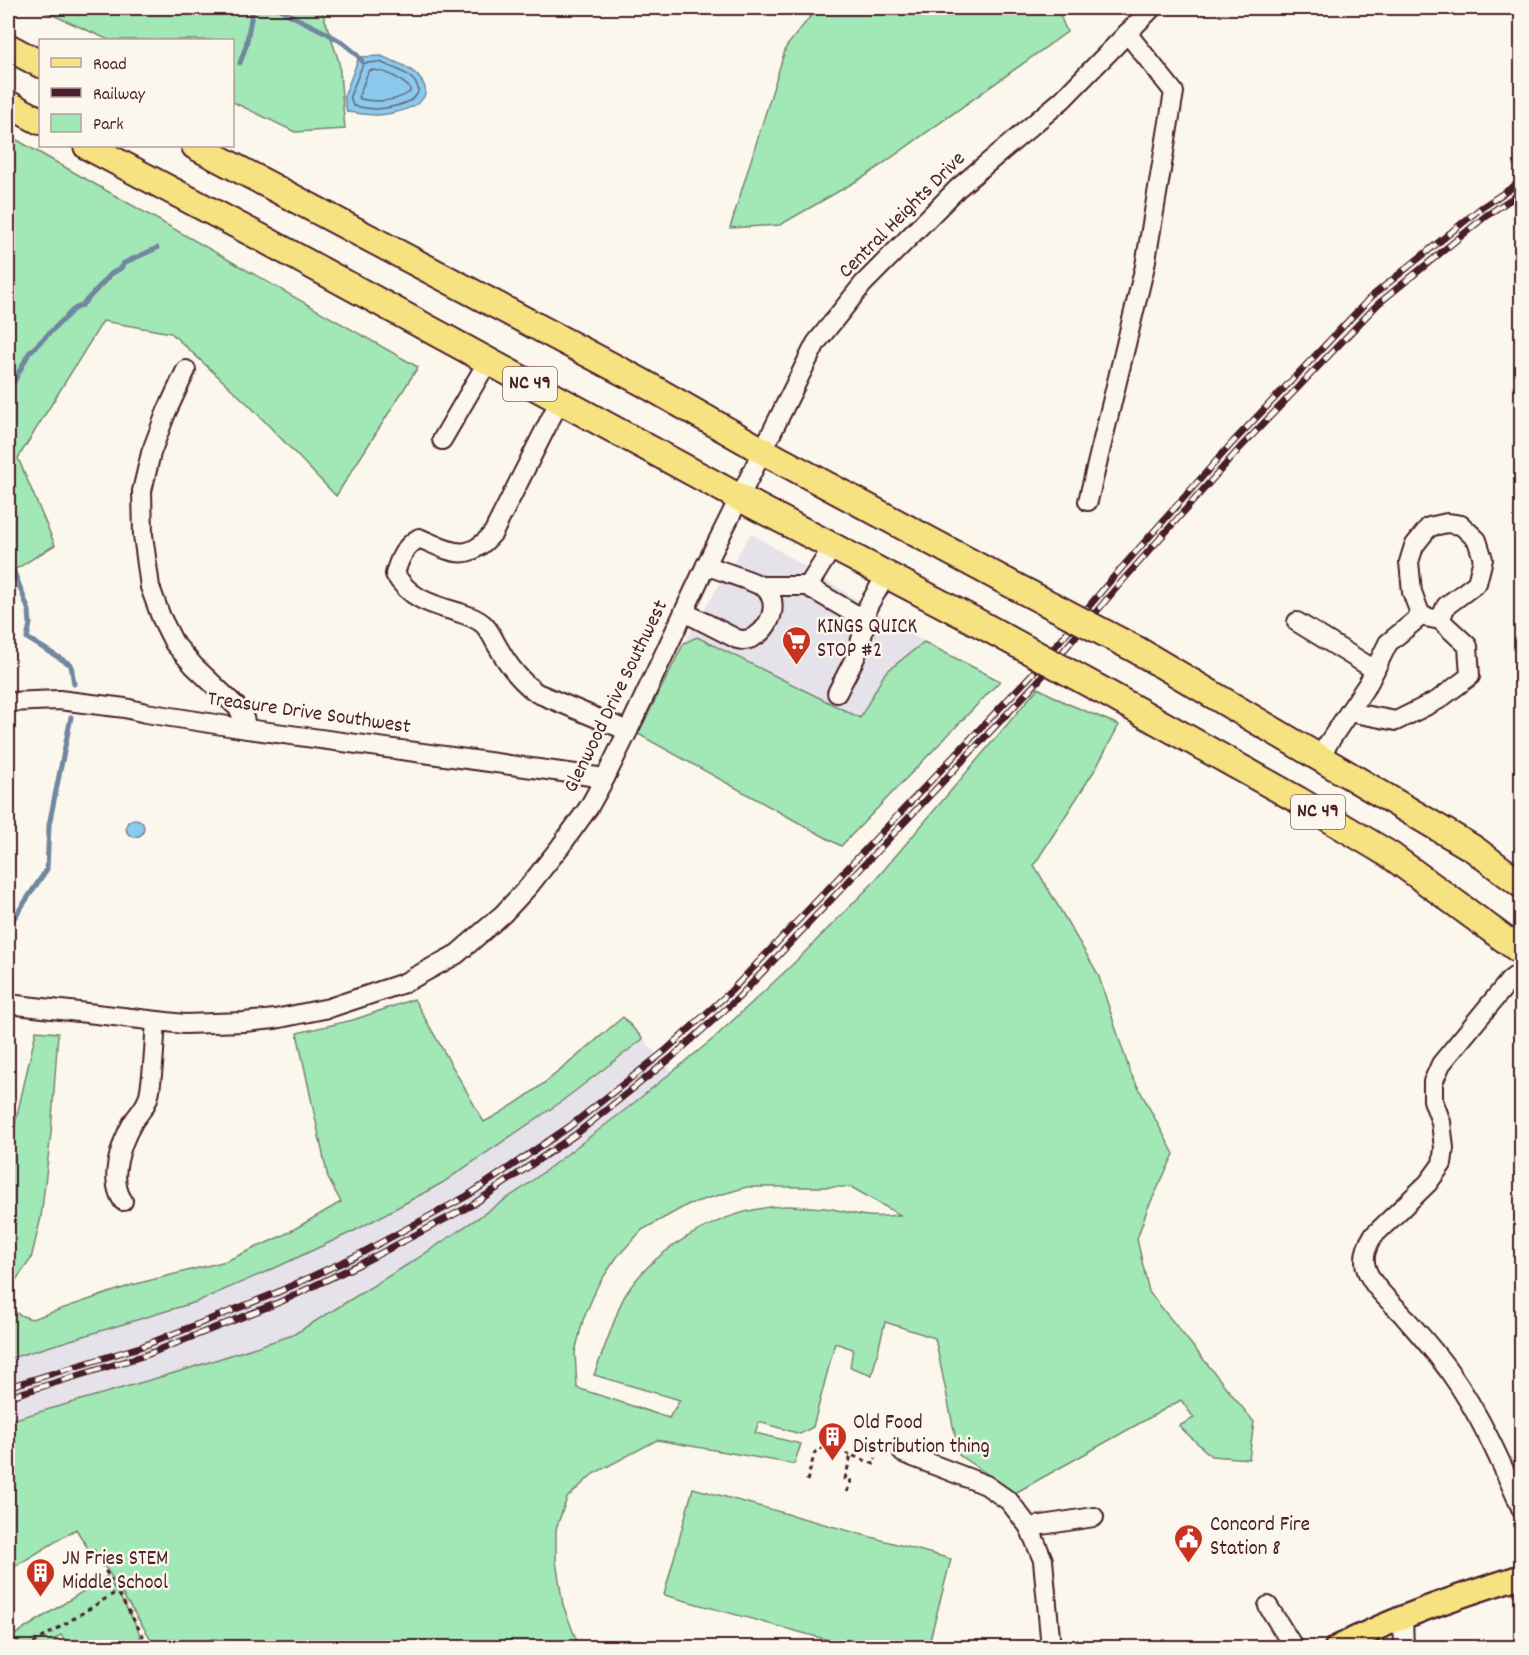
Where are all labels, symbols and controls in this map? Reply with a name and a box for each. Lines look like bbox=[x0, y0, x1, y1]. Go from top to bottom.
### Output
legend bbox=[39, 39, 234, 147]
text: Road bbox=[93, 53, 127, 78]
text: Railway bbox=[93, 83, 146, 108]
text: Park bbox=[93, 113, 124, 138]
street label: Central Heights Drive bbox=[833, 146, 973, 286]
road number: NC 49 bbox=[503, 367, 557, 401]
street label: Glenwood Drive Southwest bbox=[557, 595, 677, 798]
place label: KINGS QUICK STOP #2 bbox=[817, 613, 918, 667]
supermarket icon: KINGS QUICK STOP #2 bbox=[780, 624, 812, 666]
street label: Treasure Drive Southwest bbox=[206, 685, 413, 743]
road number: NC 49 bbox=[1291, 795, 1345, 829]
place label: Old Food Distribution thing bbox=[853, 1409, 990, 1463]
building icon: Old Food Distribution thing bbox=[816, 1420, 848, 1462]
place label: Concord Fire Station 8 bbox=[1210, 1511, 1310, 1565]
public building icon: Concord Fire Station 8 bbox=[1173, 1522, 1205, 1564]
place label: JN Fries STEM Middle School bbox=[62, 1545, 168, 1599]
building icon: JN Fries STEM Middle School bbox=[25, 1556, 57, 1598]

